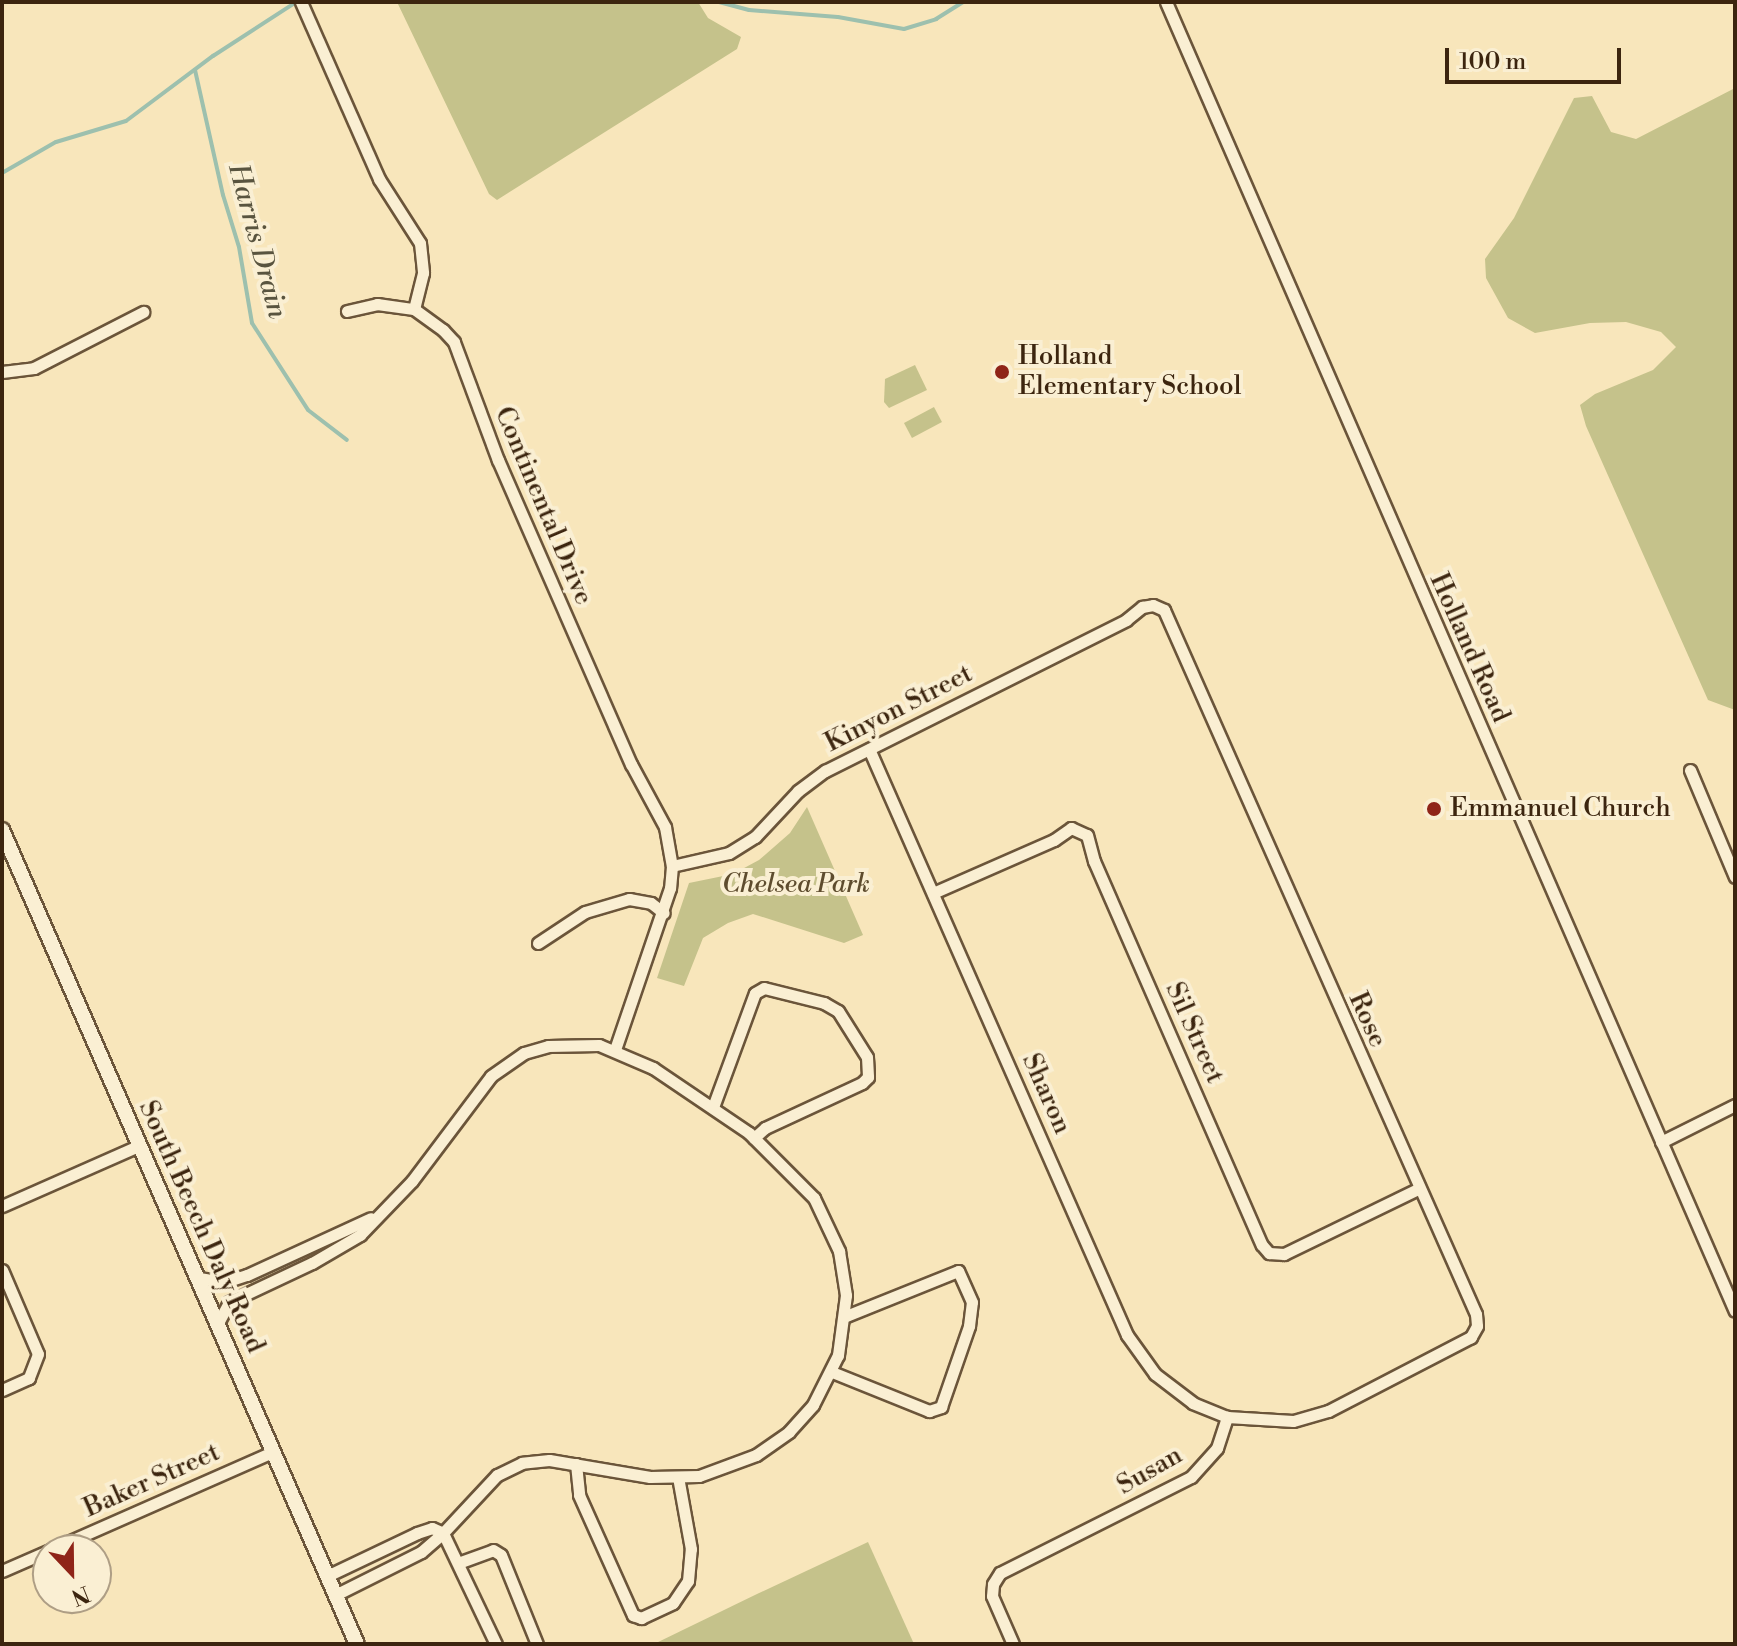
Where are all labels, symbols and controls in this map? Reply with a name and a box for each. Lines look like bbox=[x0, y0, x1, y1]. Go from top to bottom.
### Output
scale bar bbox=[1449, 32, 1625, 82]
text: 100 m bbox=[1459, 47, 1526, 77]
water label: Harris Drain bbox=[220, 160, 294, 322]
place label: Holland Elementary School bbox=[1018, 341, 1241, 402]
marker: Holland Elementary School bbox=[993, 363, 1011, 381]
street label: Continental Drive bbox=[487, 402, 599, 610]
street label: Holland Road bbox=[1422, 569, 1516, 727]
street label: Kinyon Street bbox=[820, 659, 978, 759]
place label: Emmanuel Church bbox=[1450, 793, 1671, 825]
marker: Emmanuel Church bbox=[1425, 800, 1443, 818]
park label: Chelsea Park bbox=[722, 869, 870, 901]
street label: Sil Street bbox=[1158, 978, 1230, 1088]
street label: Rose bbox=[1341, 988, 1393, 1052]
street label: Sharon bbox=[1015, 1049, 1077, 1139]
street label: South Beech Daly Road bbox=[131, 1096, 271, 1358]
street label: Baker Street bbox=[79, 1437, 225, 1525]
street label: Susan bbox=[1112, 1440, 1188, 1502]
north arrow bbox=[32, 1534, 112, 1614]
text: N bbox=[67, 1579, 94, 1611]

